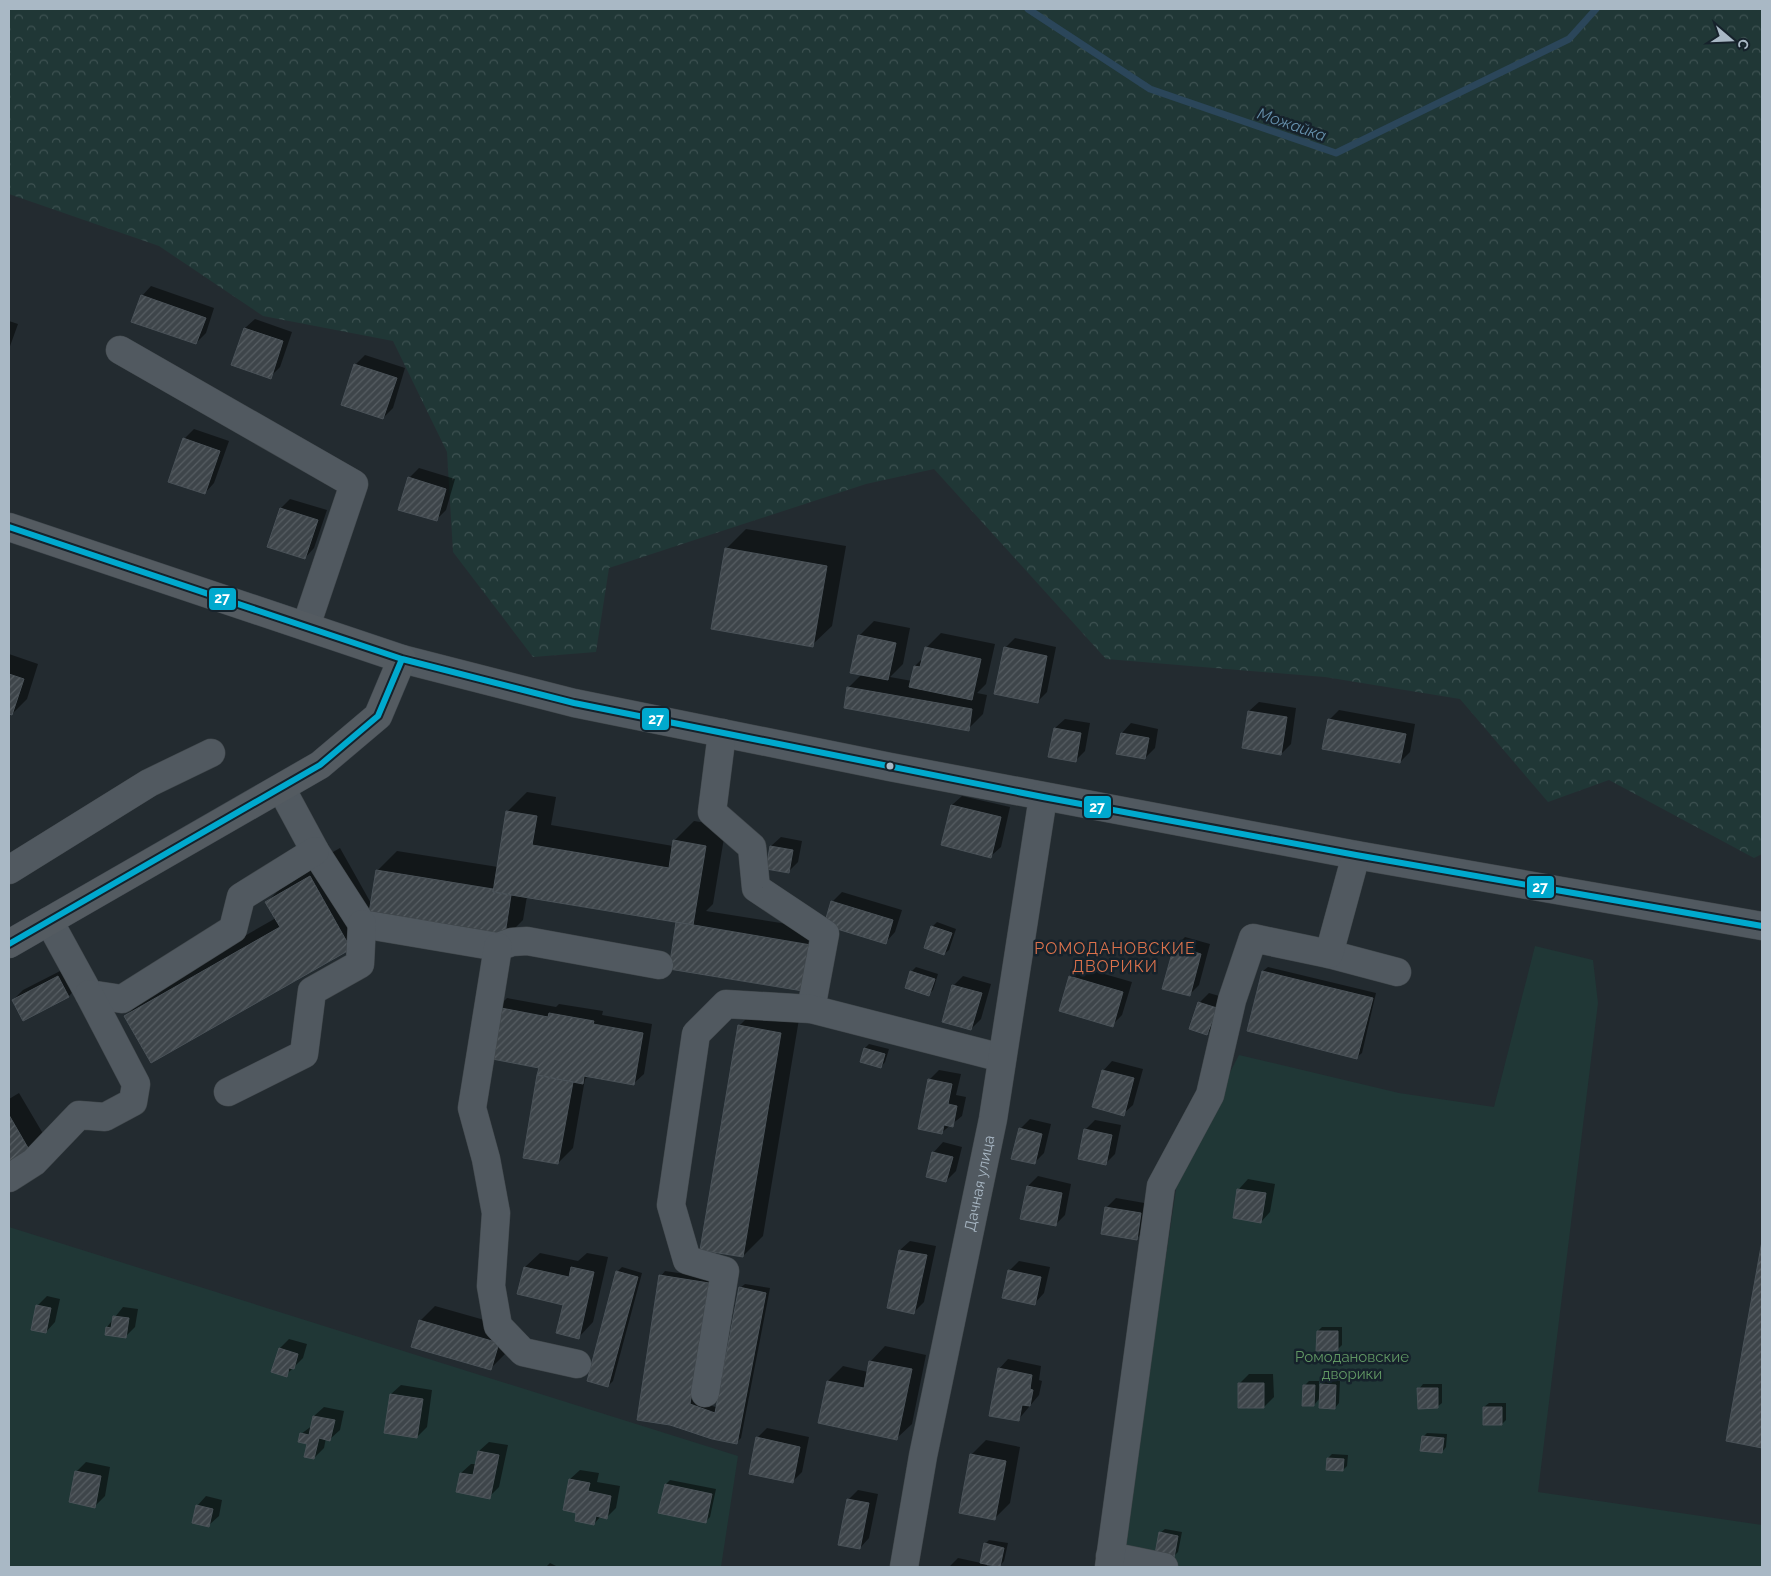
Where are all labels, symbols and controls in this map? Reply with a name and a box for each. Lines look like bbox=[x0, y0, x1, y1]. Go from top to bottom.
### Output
north arrow bbox=[1706, 15, 1756, 65]
text: С bbox=[1734, 37, 1752, 52]
water label: Можайка bbox=[1255, 104, 1329, 145]
line badge: 27 bbox=[208, 587, 237, 611]
text: 27 bbox=[214, 590, 230, 606]
line badge: 27 bbox=[641, 707, 670, 731]
text: 27 bbox=[648, 711, 664, 727]
unlabelled marker bbox=[885, 761, 895, 771]
line badge: 27 bbox=[1083, 795, 1112, 819]
text: 27 bbox=[1089, 799, 1105, 815]
line badge: 27 bbox=[1526, 875, 1555, 899]
text: 27 bbox=[1532, 879, 1548, 895]
district label: РОМОДАНОВСКИЕ ДВОРИКИ bbox=[1034, 939, 1196, 976]
street label: Дачная улица bbox=[961, 1134, 998, 1233]
park label: Ромодановские дворики bbox=[1295, 1348, 1409, 1383]

